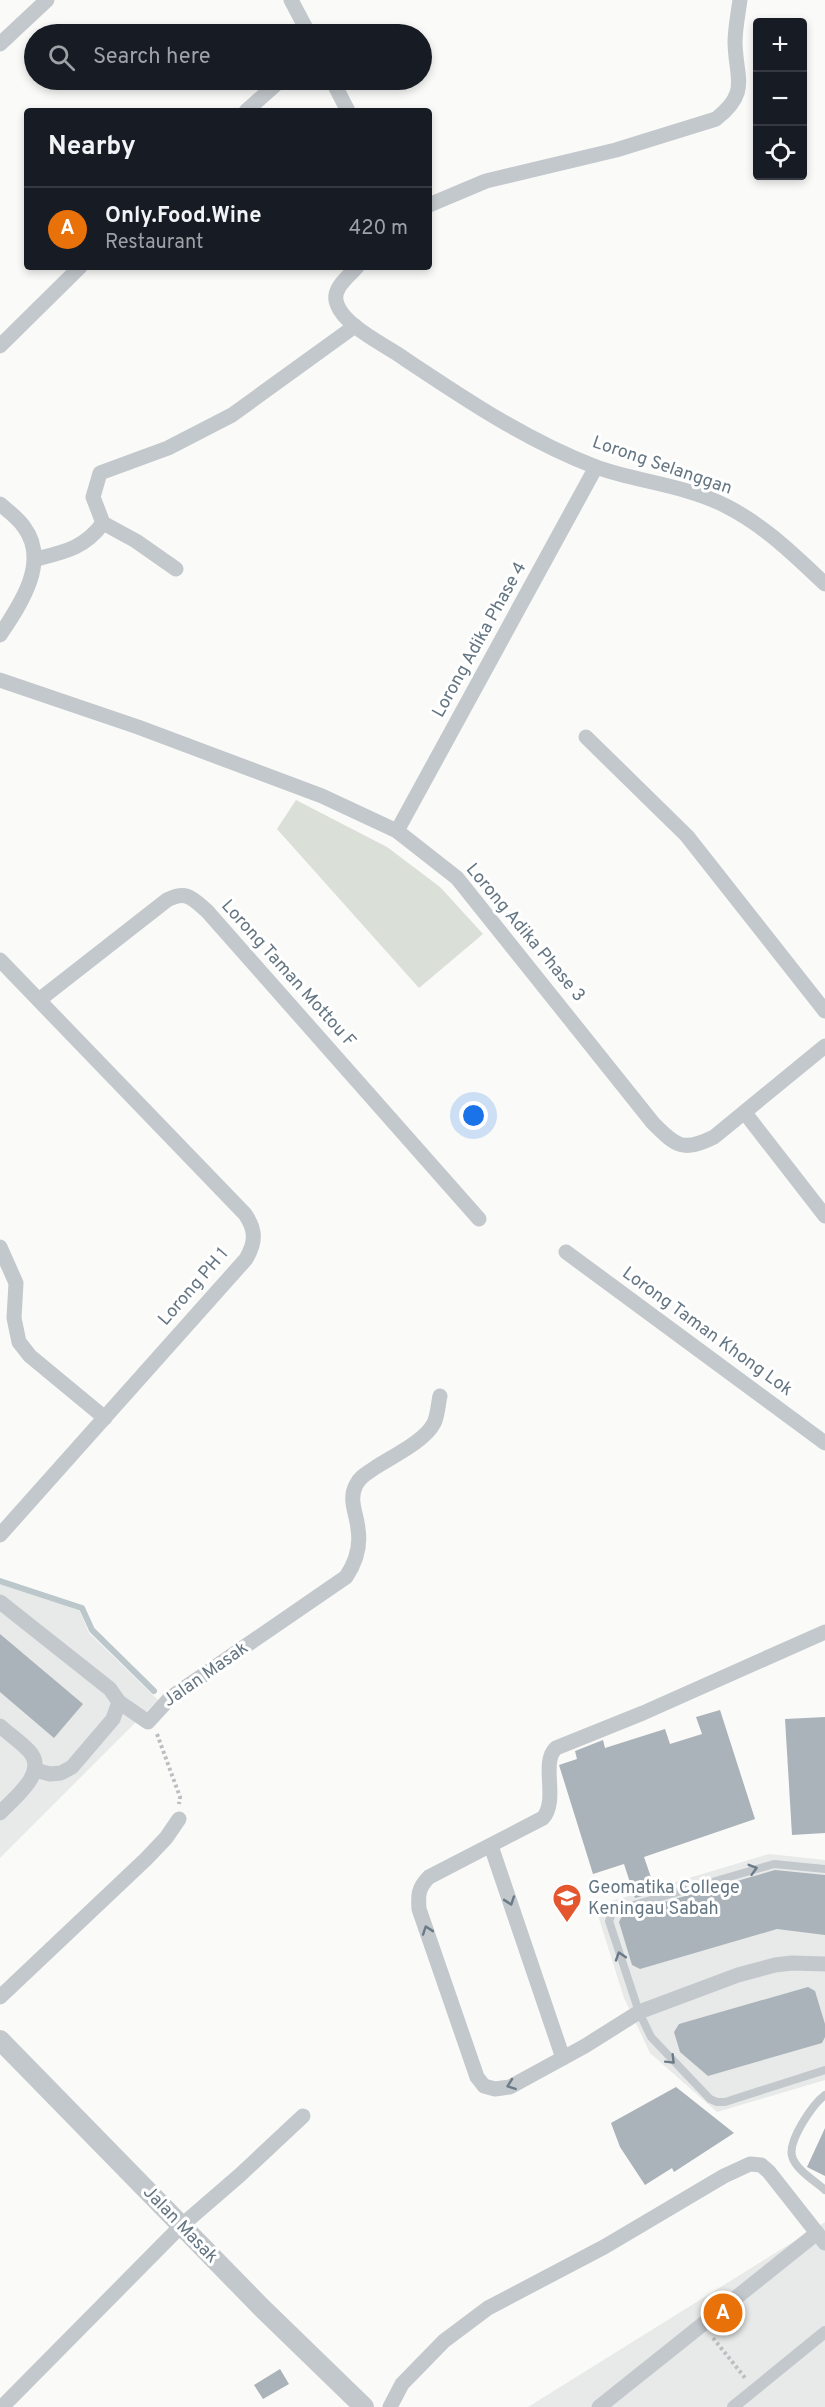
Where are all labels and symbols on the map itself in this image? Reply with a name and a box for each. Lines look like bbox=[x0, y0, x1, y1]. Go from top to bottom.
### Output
street label: Lorong Selanggan bbox=[589, 431, 735, 501]
street label: Lorong Adika Phase 4 bbox=[428, 558, 532, 722]
street label: Lorong Adika Phase 3 bbox=[460, 859, 590, 1007]
street label: Lorong Taman Mottou F bbox=[216, 895, 360, 1053]
your location bbox=[459, 1101, 488, 1130]
street label: Lorong PH 1 bbox=[154, 1243, 234, 1331]
street label: Lorong Taman Khong Lok bbox=[617, 1262, 797, 1402]
street label: Jalan Masak bbox=[159, 1637, 253, 1713]
one-way arrow bbox=[747, 1864, 758, 1876]
place label: Geomatika College Keningau Sabah bbox=[588, 1877, 740, 1921]
school or university icon: Geomatika College Keningau Sabah bbox=[551, 1882, 583, 1924]
one-way arrow bbox=[503, 1895, 515, 1906]
one-way arrow bbox=[421, 1925, 434, 1936]
one-way arrow bbox=[615, 1951, 628, 1962]
one-way arrow bbox=[664, 2053, 675, 2063]
one-way arrow bbox=[507, 2077, 517, 2090]
street label: Jalan Masak bbox=[137, 2181, 223, 2269]
pin: A bbox=[704, 2290, 742, 2336]

